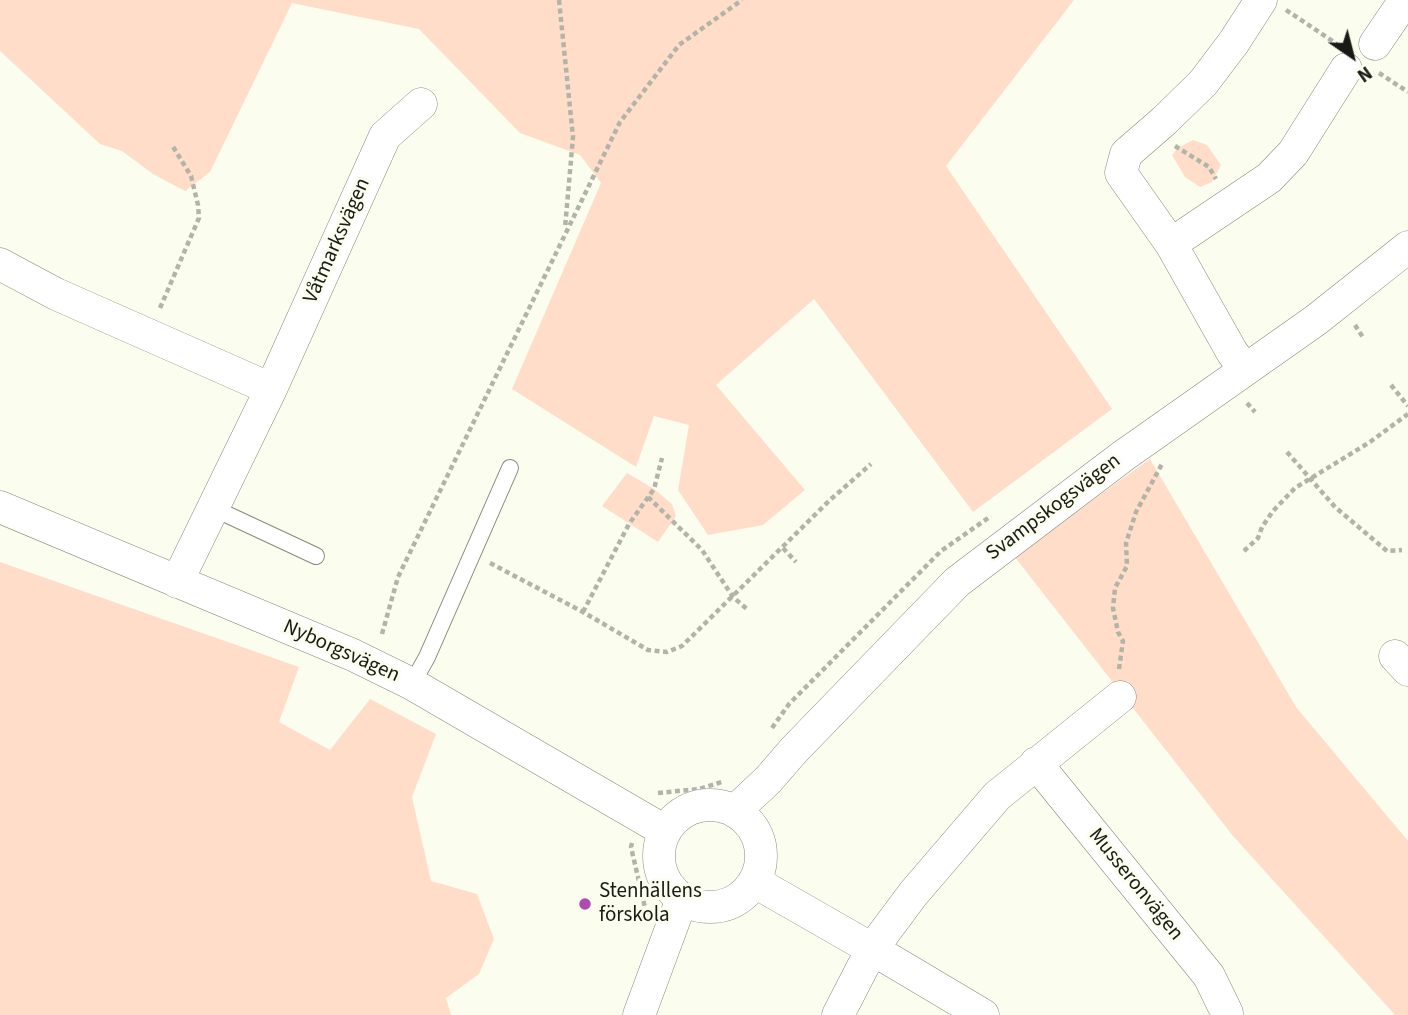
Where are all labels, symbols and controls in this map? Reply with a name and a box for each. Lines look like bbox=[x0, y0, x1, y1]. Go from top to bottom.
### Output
north arrow bbox=[1317, 21, 1387, 91]
text: N bbox=[1351, 59, 1377, 88]
street label: Våtmarksvägen bbox=[299, 174, 377, 308]
street label: Svampskogsvägen bbox=[982, 449, 1126, 567]
street label: Nyborgsvägen bbox=[279, 615, 403, 689]
street label: Musseronvägen bbox=[1082, 824, 1188, 946]
place label: Stenhällens förskola bbox=[599, 879, 702, 929]
marker: Stenhällens förskola bbox=[577, 896, 593, 912]

